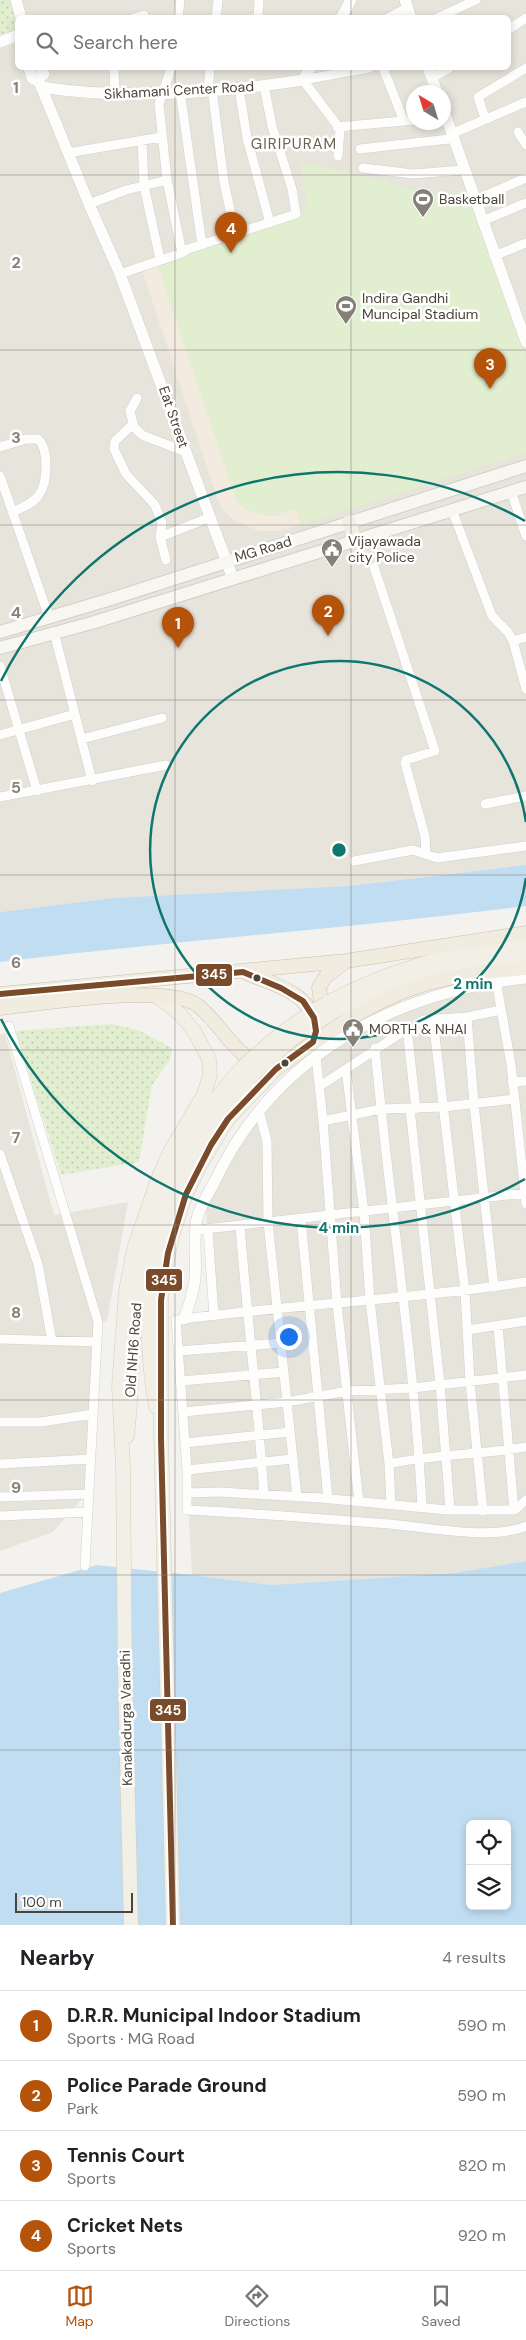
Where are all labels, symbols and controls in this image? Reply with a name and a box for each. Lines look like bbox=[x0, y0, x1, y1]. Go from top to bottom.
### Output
search box bbox=[15, 15, 511, 70]
icon: search bbox=[33, 29, 61, 57]
text: Search here bbox=[73, 30, 178, 55]
text: 1 bbox=[13, 77, 19, 98]
street label: Sikhamani Center Road bbox=[104, 77, 254, 103]
north arrow bbox=[406, 85, 451, 130]
district label: GIRIPURAM bbox=[251, 134, 337, 154]
sports icon: Basketball bbox=[411, 187, 435, 218]
place label: Basketball bbox=[439, 190, 504, 208]
pin: 4 bbox=[215, 212, 247, 253]
text: 2 bbox=[11, 252, 21, 273]
place label: Indira Gandhi Muncipal Stadium bbox=[362, 289, 478, 323]
sports icon: Indira Gandhi Muncipal Stadium bbox=[334, 294, 358, 325]
pin: 3 bbox=[474, 348, 506, 389]
street label: Eat Street bbox=[155, 384, 193, 450]
text: 3 bbox=[11, 427, 21, 448]
street label: MG Road bbox=[232, 532, 294, 566]
place label: Vijayawada city Police bbox=[348, 532, 421, 566]
public building icon: Vijayawada city Police bbox=[320, 537, 344, 568]
pin: 2 bbox=[312, 595, 344, 636]
text: 4 bbox=[11, 602, 21, 623]
pin: 1 bbox=[162, 607, 194, 648]
text: 5 bbox=[11, 777, 21, 798]
centre of rings bbox=[330, 841, 348, 859]
text: 6 bbox=[11, 952, 21, 973]
line badge: 345 bbox=[195, 963, 233, 987]
text: 345 bbox=[201, 965, 227, 983]
unlabelled marker bbox=[252, 973, 262, 983]
text: 2 min bbox=[453, 974, 493, 994]
public building icon: MORTH & NHAI bbox=[341, 1017, 365, 1048]
place label: MORTH & NHAI bbox=[369, 1020, 467, 1038]
unlabelled marker bbox=[280, 1058, 290, 1068]
text: 7 bbox=[12, 1127, 21, 1148]
text: 4 min bbox=[319, 1218, 359, 1238]
line badge: 345 bbox=[145, 1268, 183, 1292]
text: 345 bbox=[151, 1271, 177, 1289]
text: 8 bbox=[11, 1302, 21, 1323]
street label: Old NH16 Road bbox=[121, 1302, 145, 1398]
your location bbox=[276, 1324, 302, 1350]
text: 9 bbox=[11, 1477, 21, 1498]
street label: Kanakadurga Varadhi bbox=[116, 1650, 136, 1786]
line badge: 345 bbox=[149, 1698, 187, 1722]
text: 345 bbox=[155, 1701, 181, 1719]
map controls bbox=[466, 1820, 511, 1910]
button: locate bbox=[466, 1820, 511, 1865]
button: layers bbox=[466, 1865, 511, 1910]
scale bar bbox=[15, 1890, 132, 1913]
text: 100 m bbox=[22, 1893, 62, 1911]
text: Nearby bbox=[20, 1944, 94, 1972]
text: 4 results bbox=[442, 1947, 506, 1968]
text: D.R.R. Municipal Indoor Stadium bbox=[67, 2003, 361, 2028]
text: 1 bbox=[33, 2015, 39, 2036]
text: 590 m bbox=[457, 2015, 506, 2036]
text: Sports · MG Road bbox=[67, 2028, 195, 2049]
text: Police Parade Ground bbox=[67, 2073, 267, 2098]
text: 2 bbox=[31, 2085, 41, 2106]
text: 590 m bbox=[457, 2085, 506, 2106]
text: Park bbox=[67, 2098, 99, 2119]
text: Tennis Court bbox=[67, 2143, 185, 2168]
text: 3 bbox=[31, 2155, 41, 2176]
text: 820 m bbox=[458, 2155, 506, 2176]
text: Sports bbox=[67, 2168, 116, 2189]
text: Cricket Nets bbox=[67, 2213, 183, 2238]
text: 4 bbox=[31, 2225, 41, 2246]
text: 920 m bbox=[458, 2225, 506, 2246]
text: Sports bbox=[67, 2238, 116, 2259]
tab: Map bbox=[65, 2282, 94, 2330]
tab: Directions bbox=[225, 2282, 290, 2330]
tab: Saved bbox=[421, 2282, 461, 2330]

